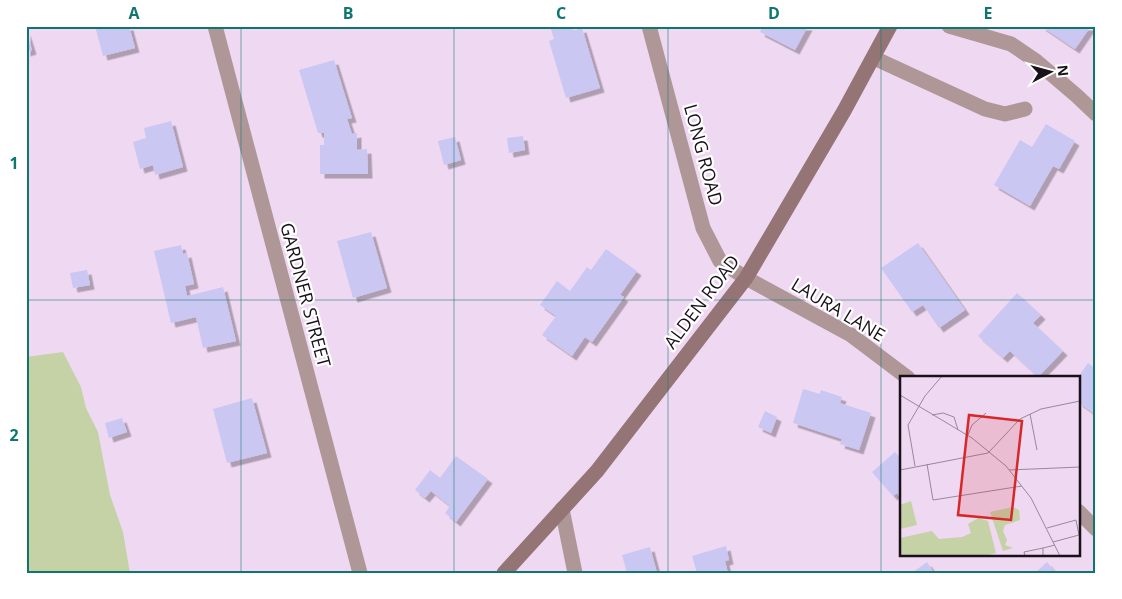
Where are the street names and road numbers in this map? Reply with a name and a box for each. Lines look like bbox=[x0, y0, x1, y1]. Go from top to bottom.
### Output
street label: LONG ROAD bbox=[679, 101, 729, 208]
street label: GARDNER STREET bbox=[275, 220, 337, 370]
street label: ALDEN ROAD bbox=[658, 250, 744, 353]
street label: LAURA LANE bbox=[787, 272, 890, 347]

